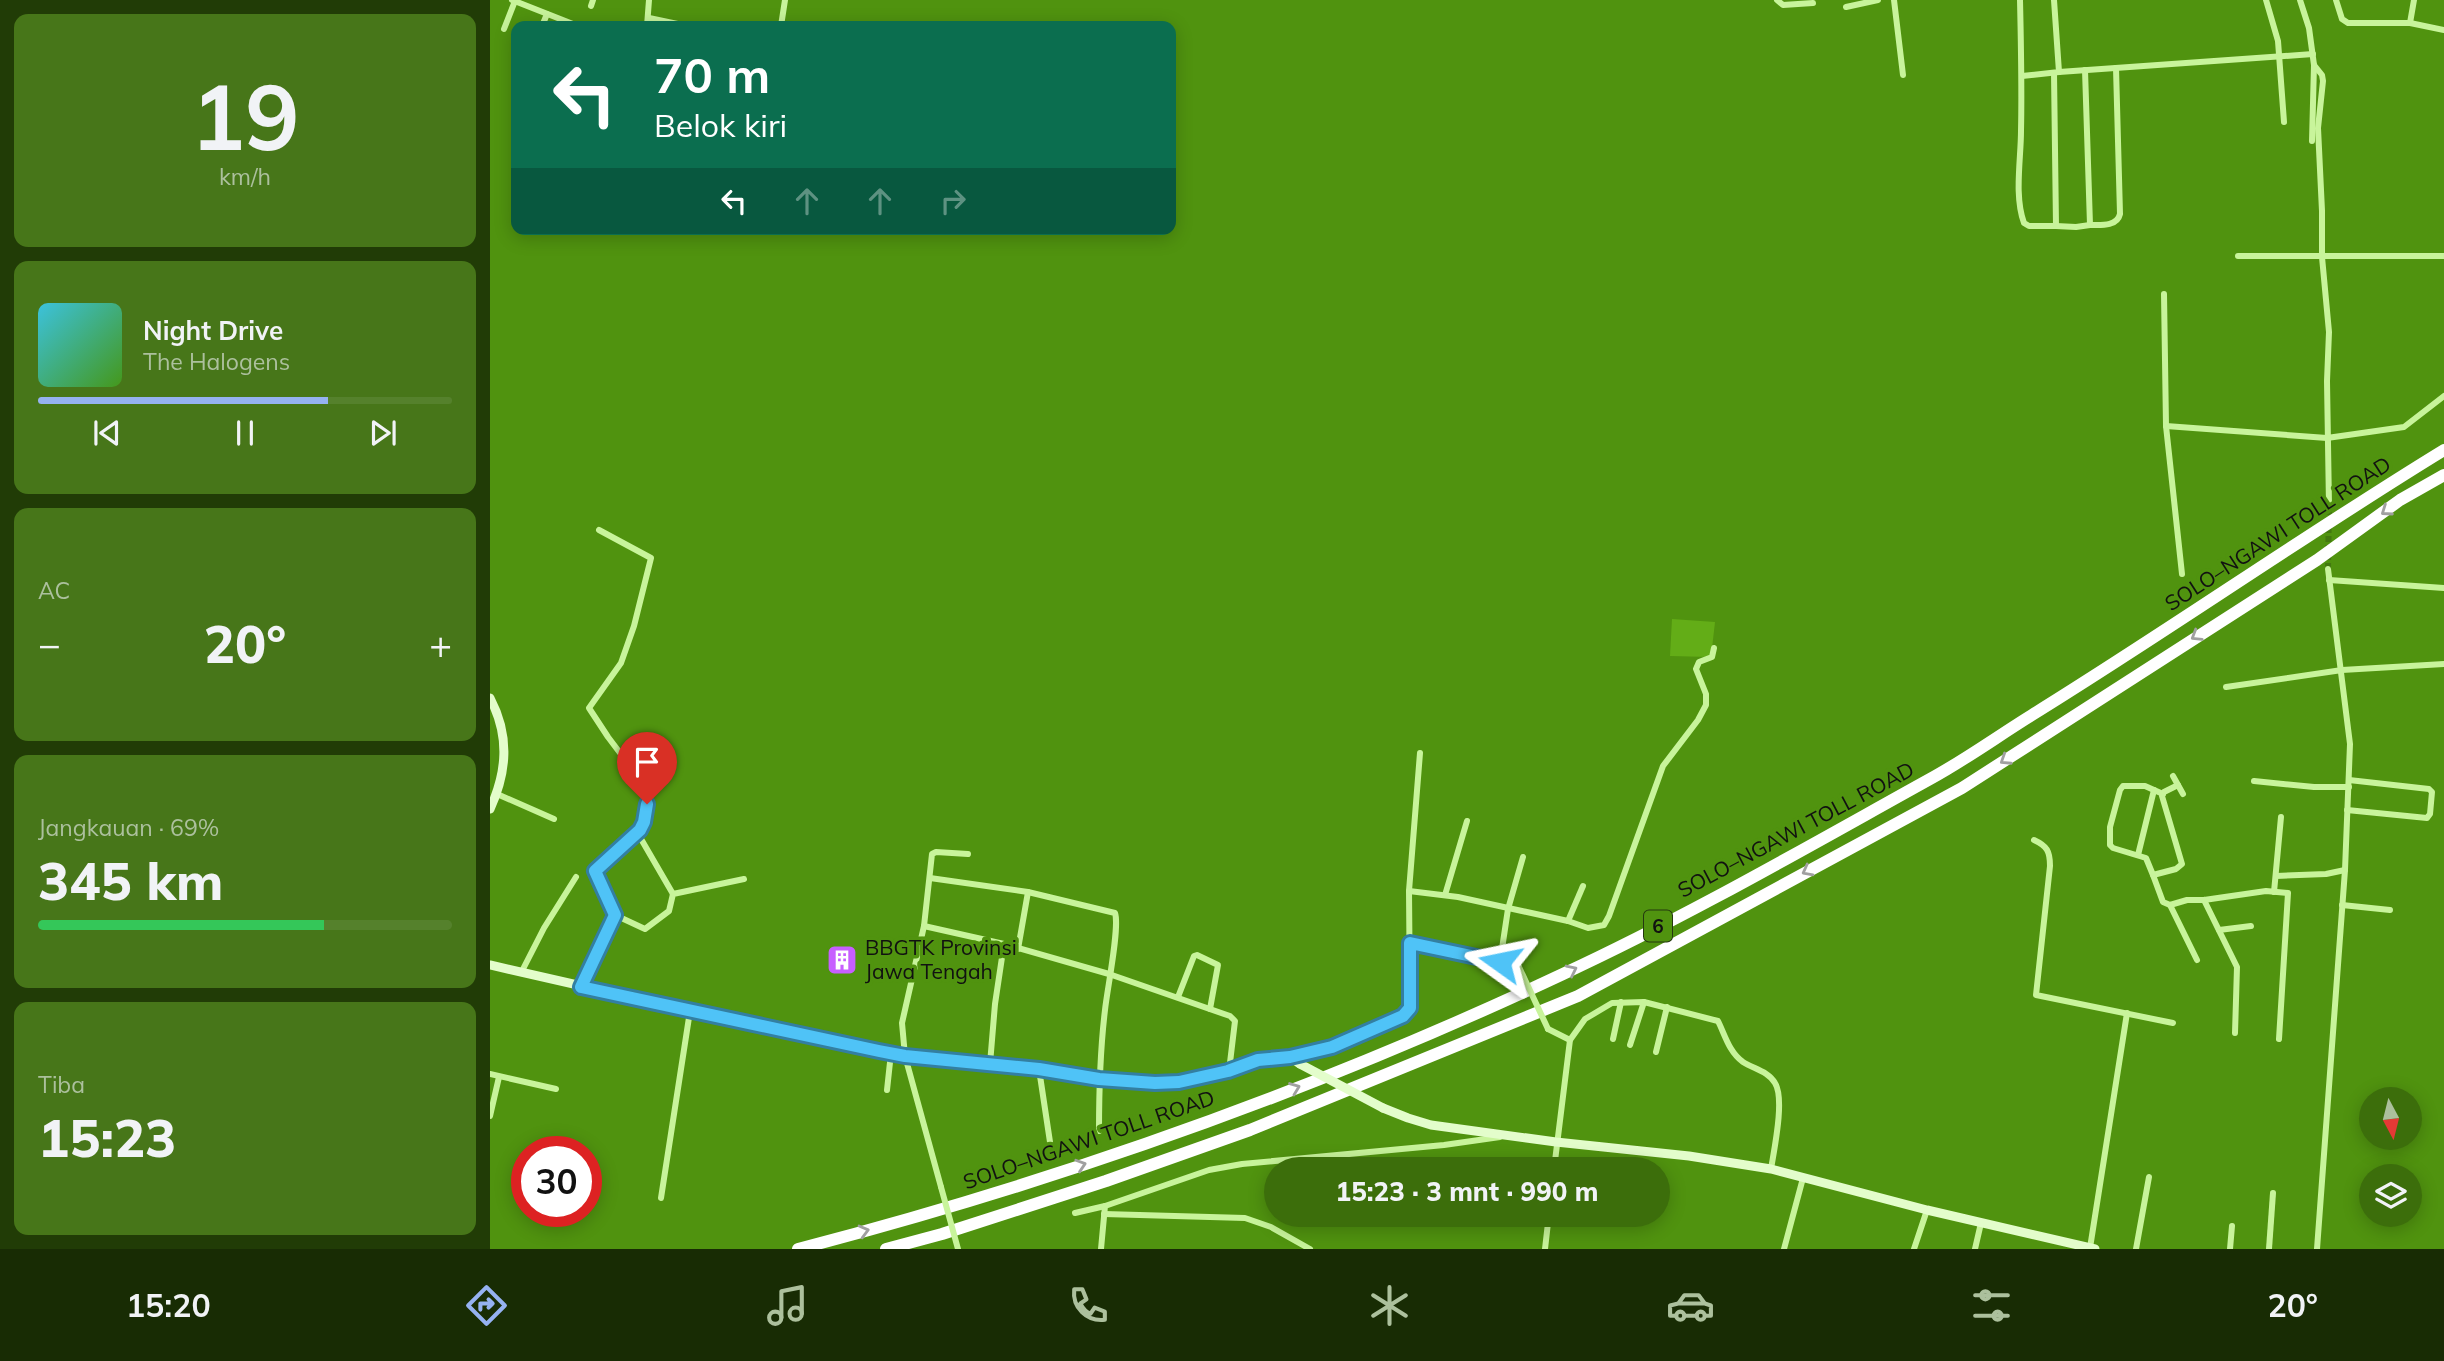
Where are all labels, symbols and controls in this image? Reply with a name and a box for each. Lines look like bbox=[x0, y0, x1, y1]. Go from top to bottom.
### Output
text: 70 m bbox=[654, 44, 770, 105]
icon: left bbox=[539, 49, 630, 140]
text: 19 bbox=[190, 59, 300, 173]
text: Belok kiri bbox=[654, 105, 787, 145]
text: km/h bbox=[219, 162, 271, 191]
icon: left bbox=[715, 182, 753, 220]
icon: ahead bbox=[788, 182, 826, 220]
icon: ahead bbox=[861, 182, 899, 220]
icon: right bbox=[934, 182, 972, 220]
text: Night Drive bbox=[143, 314, 283, 347]
text: The Halogens bbox=[143, 347, 290, 376]
icon: previous bbox=[88, 414, 126, 452]
icon: pause bbox=[226, 414, 264, 452]
icon: next bbox=[364, 414, 402, 452]
street label: SOLO–NGAWI TOLL ROAD bbox=[2160, 450, 2395, 616]
one-way arrow bbox=[2381, 503, 2394, 515]
text: AC bbox=[38, 576, 70, 605]
text: 20° bbox=[204, 611, 286, 676]
text: − bbox=[38, 620, 61, 668]
text: + bbox=[429, 620, 452, 668]
one-way arrow bbox=[2191, 627, 2204, 640]
pin bbox=[617, 732, 677, 804]
icon: arrive bbox=[628, 743, 666, 781]
one-way arrow bbox=[2000, 751, 2013, 764]
street label: SOLO–NGAWI TOLL ROAD bbox=[1673, 756, 1918, 903]
text: Jangkauan · 69% bbox=[38, 813, 219, 842]
text: 345 km bbox=[38, 848, 223, 913]
one-way arrow bbox=[1802, 863, 1814, 876]
road number: 6 bbox=[1644, 910, 1672, 942]
position arrow bbox=[1463, 925, 1537, 999]
place label: BBGTK Provinsi Jawa Tengah bbox=[865, 934, 1017, 984]
building icon: BBGTK Provinsi Jawa Tengah bbox=[825, 943, 859, 977]
one-way arrow bbox=[1565, 964, 1577, 978]
text: Tiba bbox=[38, 1070, 85, 1099]
one-way arrow bbox=[1288, 1082, 1300, 1096]
street label: SOLO–NGAWI TOLL ROAD bbox=[960, 1084, 1218, 1194]
north arrow bbox=[2359, 1087, 2422, 1150]
map controls bbox=[2359, 1087, 2422, 1227]
text: 15:23 bbox=[38, 1105, 176, 1170]
speed limit sign: 30 bbox=[511, 1136, 602, 1227]
one-way arrow bbox=[1075, 1159, 1087, 1173]
button: layers bbox=[2359, 1164, 2422, 1227]
text: 15:23 · 3 mnt · 990 m bbox=[1336, 1175, 1598, 1208]
one-way arrow bbox=[857, 1225, 869, 1240]
icon: directions bbox=[462, 1281, 511, 1330]
icon: music bbox=[763, 1281, 812, 1330]
icon: phone bbox=[1064, 1281, 1113, 1330]
icon: climate bbox=[1365, 1281, 1414, 1330]
icon: car bbox=[1666, 1281, 1715, 1330]
icon: filters bbox=[1967, 1281, 2016, 1330]
text: 15:20 bbox=[126, 1285, 211, 1325]
text: 20° bbox=[2267, 1285, 2318, 1325]

